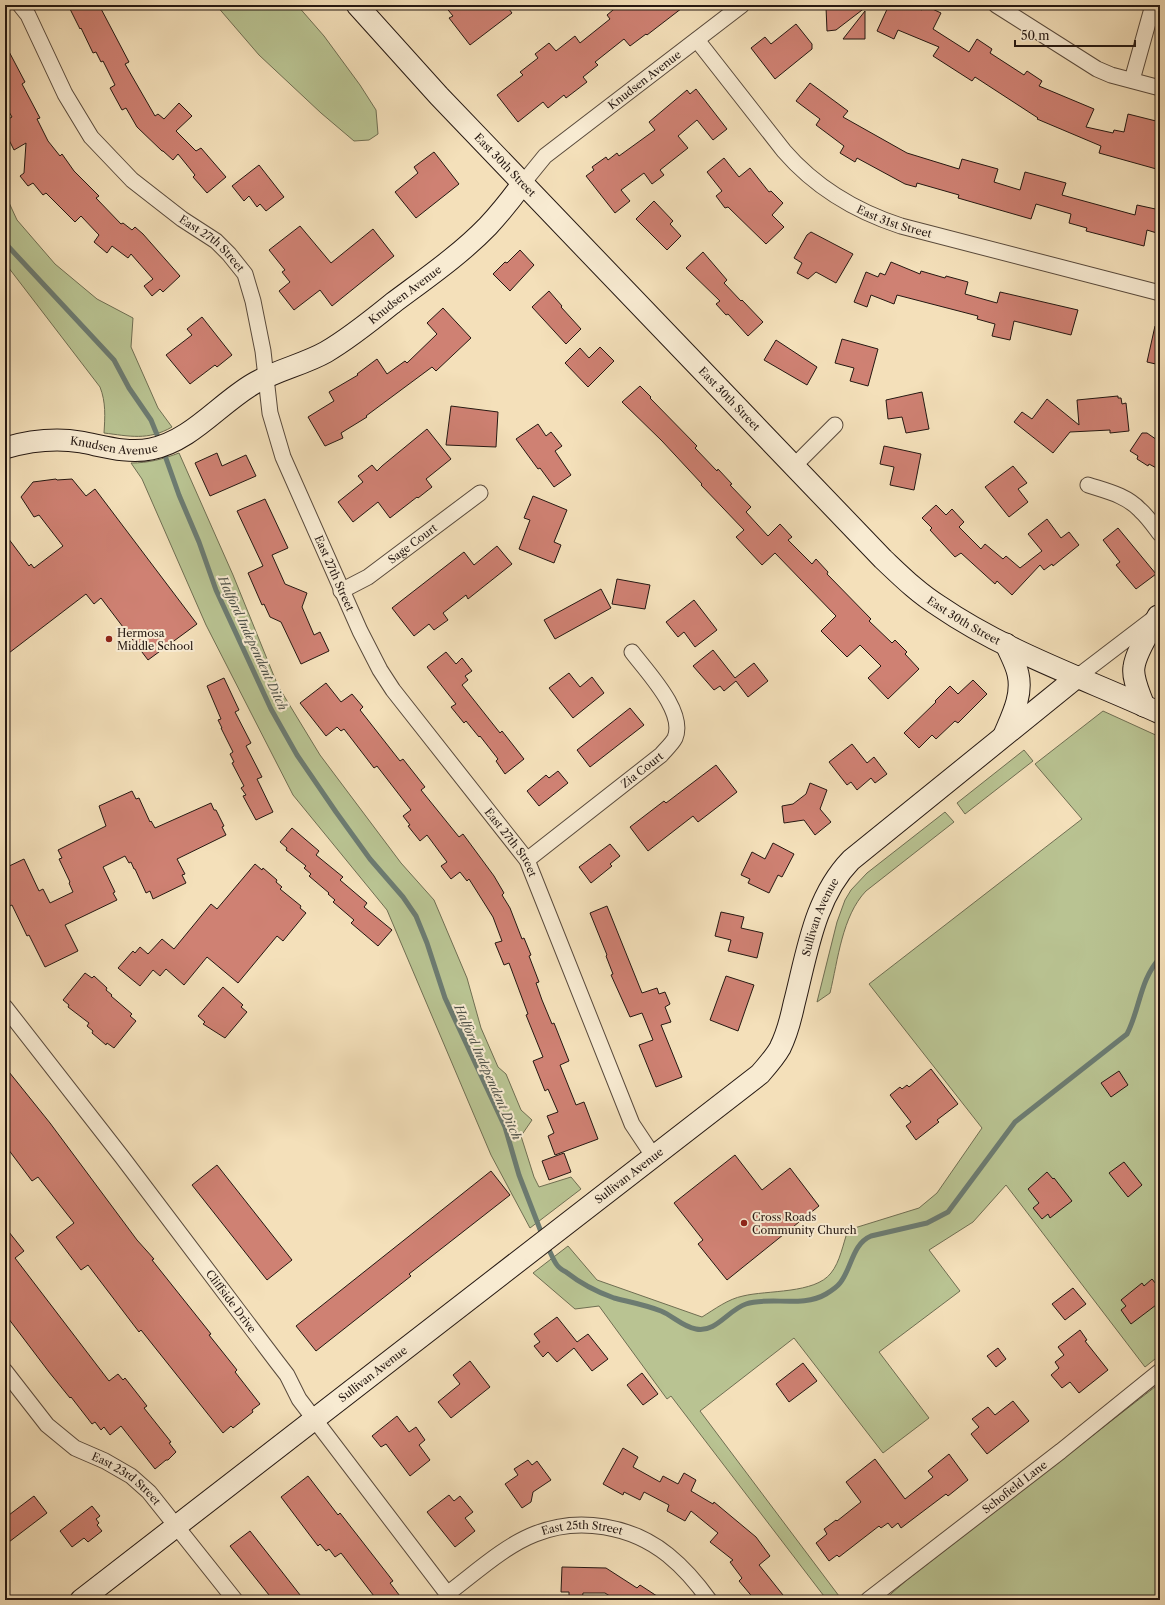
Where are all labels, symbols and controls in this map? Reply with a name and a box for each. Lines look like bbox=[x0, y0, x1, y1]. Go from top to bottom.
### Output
scale bar bbox=[1015, 22, 1135, 48]
text: 50 m bbox=[1021, 28, 1050, 43]
street label: Knudsen Avenue bbox=[605, 47, 684, 112]
street label: East 30th Street bbox=[471, 130, 539, 200]
street label: East 31st Street bbox=[854, 202, 933, 241]
street label: East 27th Street bbox=[177, 212, 248, 275]
street label: Knudsen Avenue bbox=[366, 262, 444, 327]
street label: East 30th Street bbox=[696, 364, 763, 434]
street label: Knudsen Avenue bbox=[69, 434, 159, 458]
street label: Sage Court bbox=[385, 521, 440, 567]
street label: East 27th Street bbox=[311, 533, 357, 613]
water label: Halford Independent Ditch bbox=[215, 572, 291, 713]
street label: East 30th Street bbox=[924, 593, 1003, 648]
place label: Hermosa Middle School bbox=[117, 626, 194, 653]
marker: Hermosa Middle School bbox=[104, 634, 114, 644]
street label: Zia Court bbox=[618, 749, 666, 791]
street label: East 27th Street bbox=[482, 805, 540, 879]
street label: Sullivan Avenue bbox=[799, 875, 842, 958]
water label: Halford Independent Ditch bbox=[451, 1001, 525, 1142]
street label: Sullivan Avenue bbox=[592, 1145, 666, 1207]
place label: Cross Roads Community Church bbox=[752, 1210, 857, 1237]
marker: Cross Roads Community Church bbox=[739, 1218, 749, 1228]
street label: Cliffside Drive bbox=[203, 1267, 259, 1335]
street label: Sullivan Avenue bbox=[336, 1343, 410, 1405]
street label: East 23rd Street bbox=[90, 1449, 164, 1508]
street label: Schofield Lane bbox=[979, 1458, 1050, 1516]
street label: East 25th Street bbox=[540, 1518, 625, 1538]

